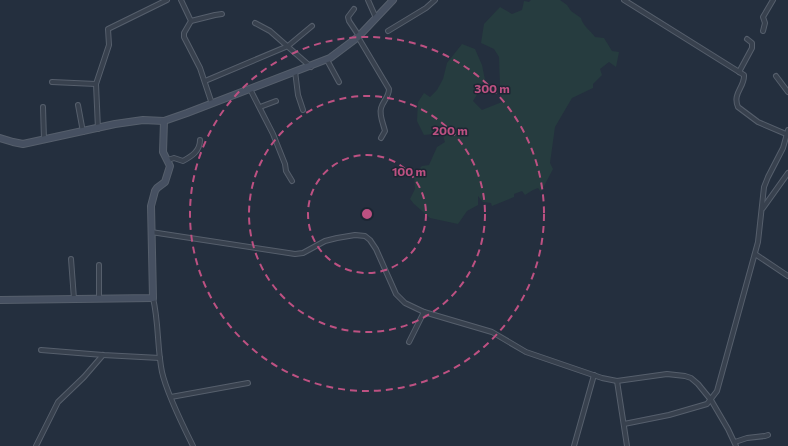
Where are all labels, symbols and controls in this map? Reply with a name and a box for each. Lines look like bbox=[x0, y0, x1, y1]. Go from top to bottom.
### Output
text: 300 m bbox=[474, 81, 510, 95]
text: 200 m bbox=[432, 123, 468, 137]
text: 100 m bbox=[392, 164, 426, 178]
centre of rings bbox=[360, 207, 374, 221]

